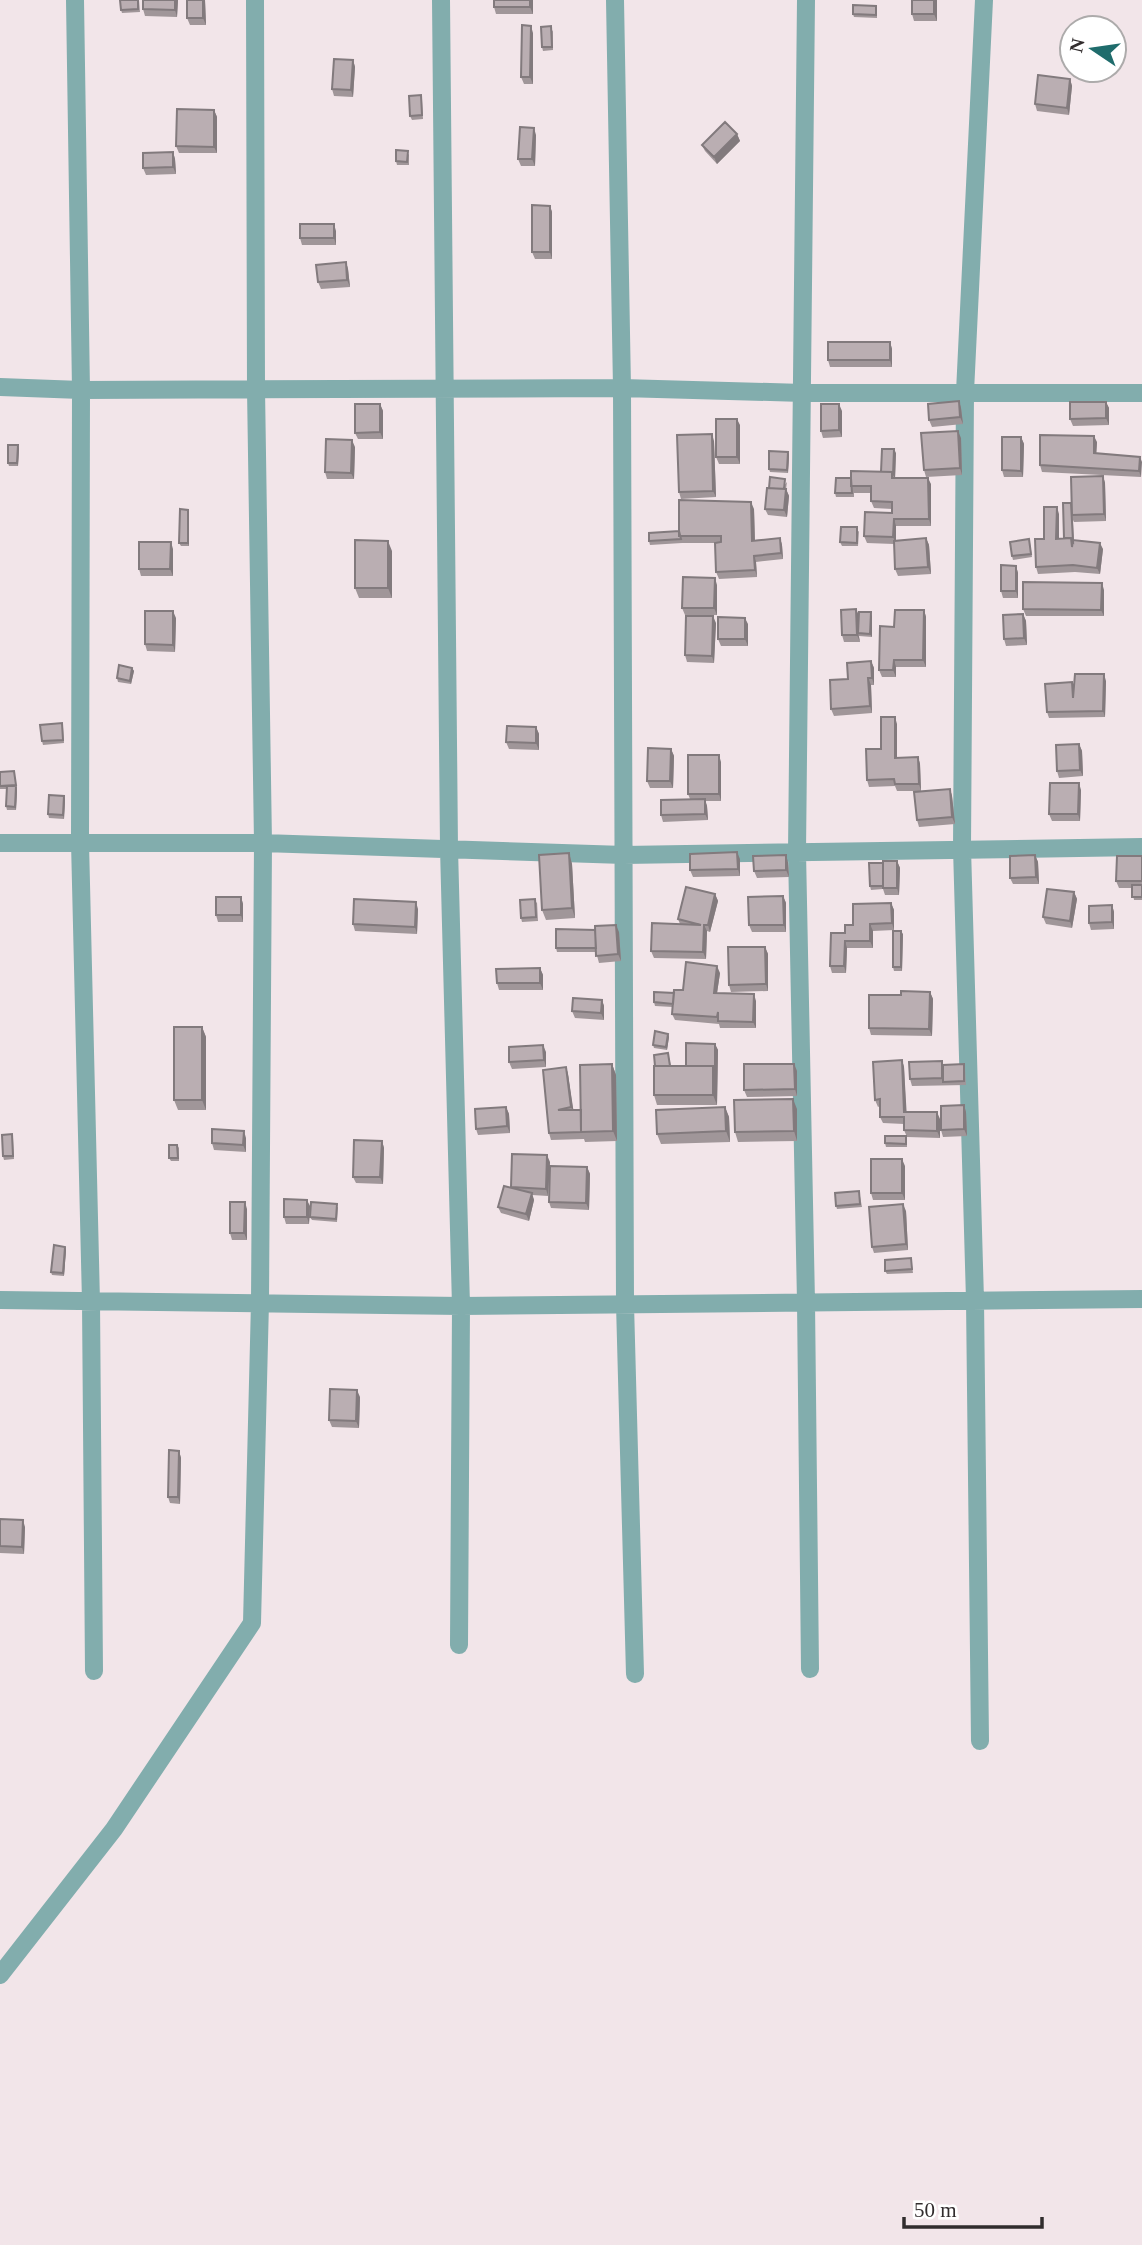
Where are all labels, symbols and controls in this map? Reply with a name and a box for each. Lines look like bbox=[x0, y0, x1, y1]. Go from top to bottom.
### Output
north arrow bbox=[1058, 14, 1128, 84]
text: N bbox=[1065, 36, 1089, 54]
scale bar bbox=[904, 2186, 1042, 2230]
text: 50 m bbox=[914, 2198, 957, 2222]

